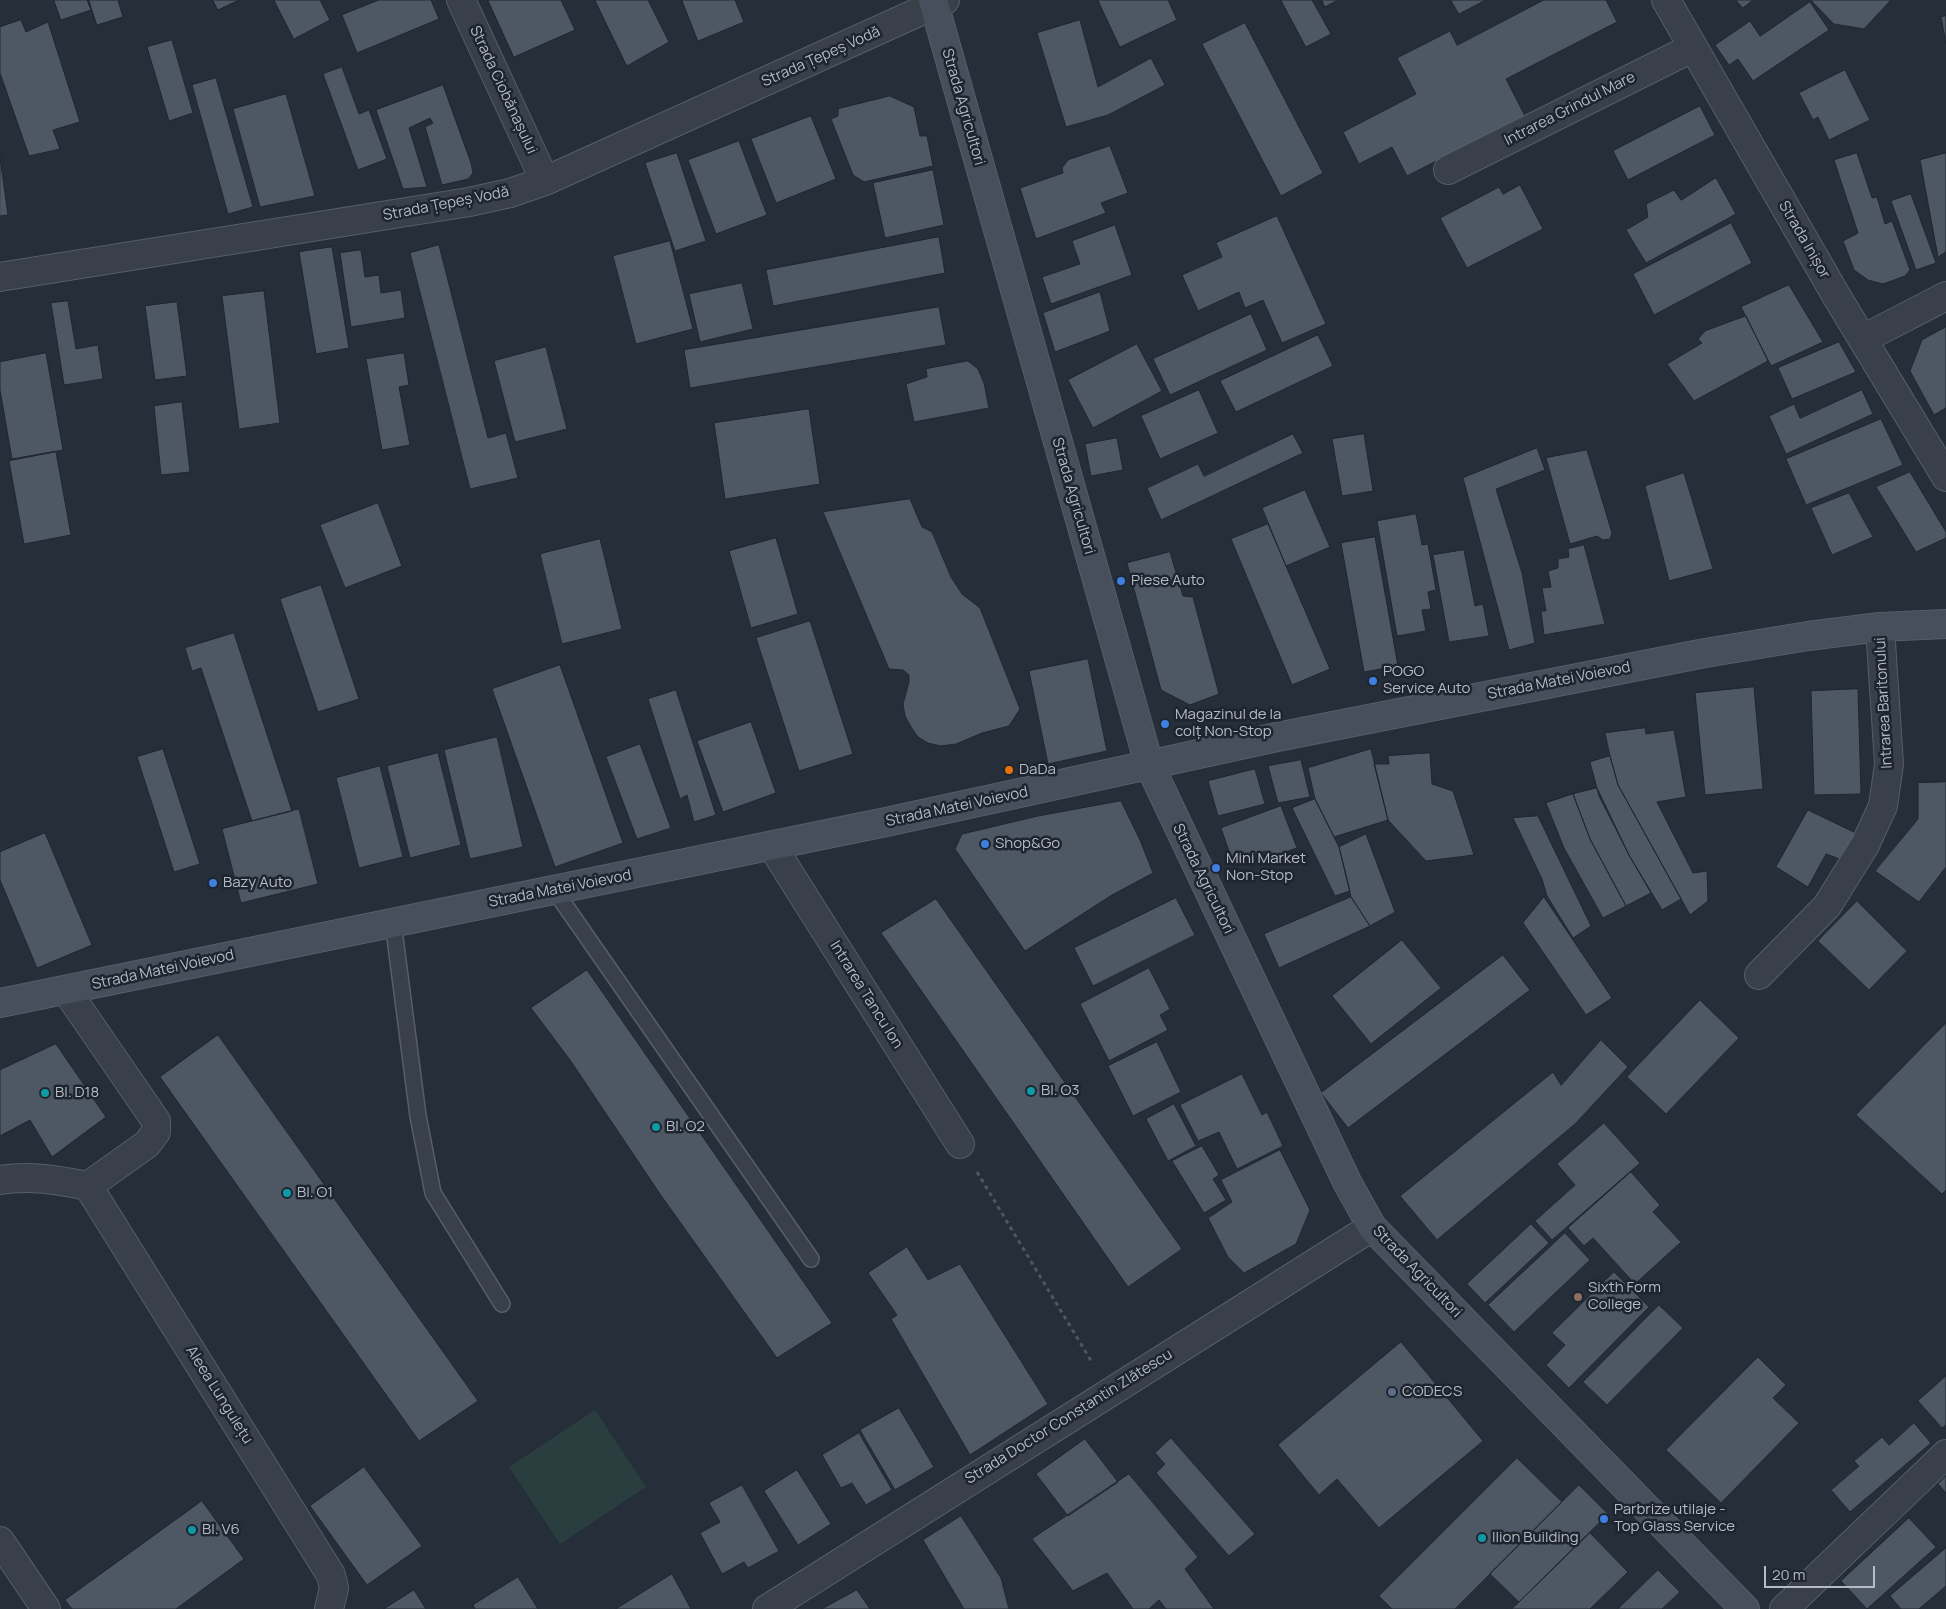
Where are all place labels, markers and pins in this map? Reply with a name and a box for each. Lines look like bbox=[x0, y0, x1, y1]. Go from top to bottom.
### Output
place label: Piese Auto bbox=[1131, 572, 1205, 590]
marker: Piese Auto bbox=[1115, 575, 1127, 587]
place label: POGO Service Auto bbox=[1383, 663, 1470, 698]
marker: POGO Service Auto bbox=[1367, 675, 1379, 687]
place label: Magazinul de la colț Non-Stop bbox=[1175, 706, 1281, 741]
marker: Magazinul de la colț Non-Stop bbox=[1159, 718, 1171, 730]
place label: DaDa bbox=[1019, 761, 1056, 779]
marker: DaDa bbox=[1003, 764, 1015, 776]
place label: Shop&Go bbox=[995, 835, 1060, 853]
marker: Shop&Go bbox=[979, 838, 991, 850]
place label: Mini Market Non-Stop bbox=[1226, 850, 1306, 885]
marker: Mini Market Non-Stop bbox=[1210, 862, 1222, 874]
place label: Bazy Auto bbox=[223, 874, 292, 892]
marker: Bazy Auto bbox=[207, 877, 219, 889]
place label: Bl. O3 bbox=[1041, 1082, 1080, 1100]
place label: Bl. D18 bbox=[55, 1084, 99, 1102]
marker: Bl. O3 bbox=[1025, 1085, 1037, 1097]
marker: Bl. D18 bbox=[39, 1087, 51, 1099]
place label: Bl. O2 bbox=[666, 1118, 705, 1136]
marker: Bl. O2 bbox=[650, 1121, 662, 1133]
place label: Bl. O1 bbox=[297, 1184, 333, 1202]
marker: Bl. O1 bbox=[281, 1187, 293, 1199]
place label: Sixth Form College bbox=[1588, 1279, 1661, 1314]
marker: Sixth Form College bbox=[1572, 1291, 1584, 1303]
place label: CODECS bbox=[1402, 1383, 1462, 1401]
marker: CODECS bbox=[1386, 1386, 1398, 1398]
place label: Parbrize utilaje - Top Glass Service bbox=[1614, 1501, 1735, 1536]
marker: Parbrize utilaje - Top Glass Service bbox=[1598, 1513, 1610, 1525]
place label: Bl. V6 bbox=[202, 1521, 240, 1539]
marker: Bl. V6 bbox=[186, 1524, 198, 1536]
place label: Ilion Building bbox=[1492, 1529, 1579, 1547]
marker: Ilion Building bbox=[1476, 1532, 1488, 1544]

